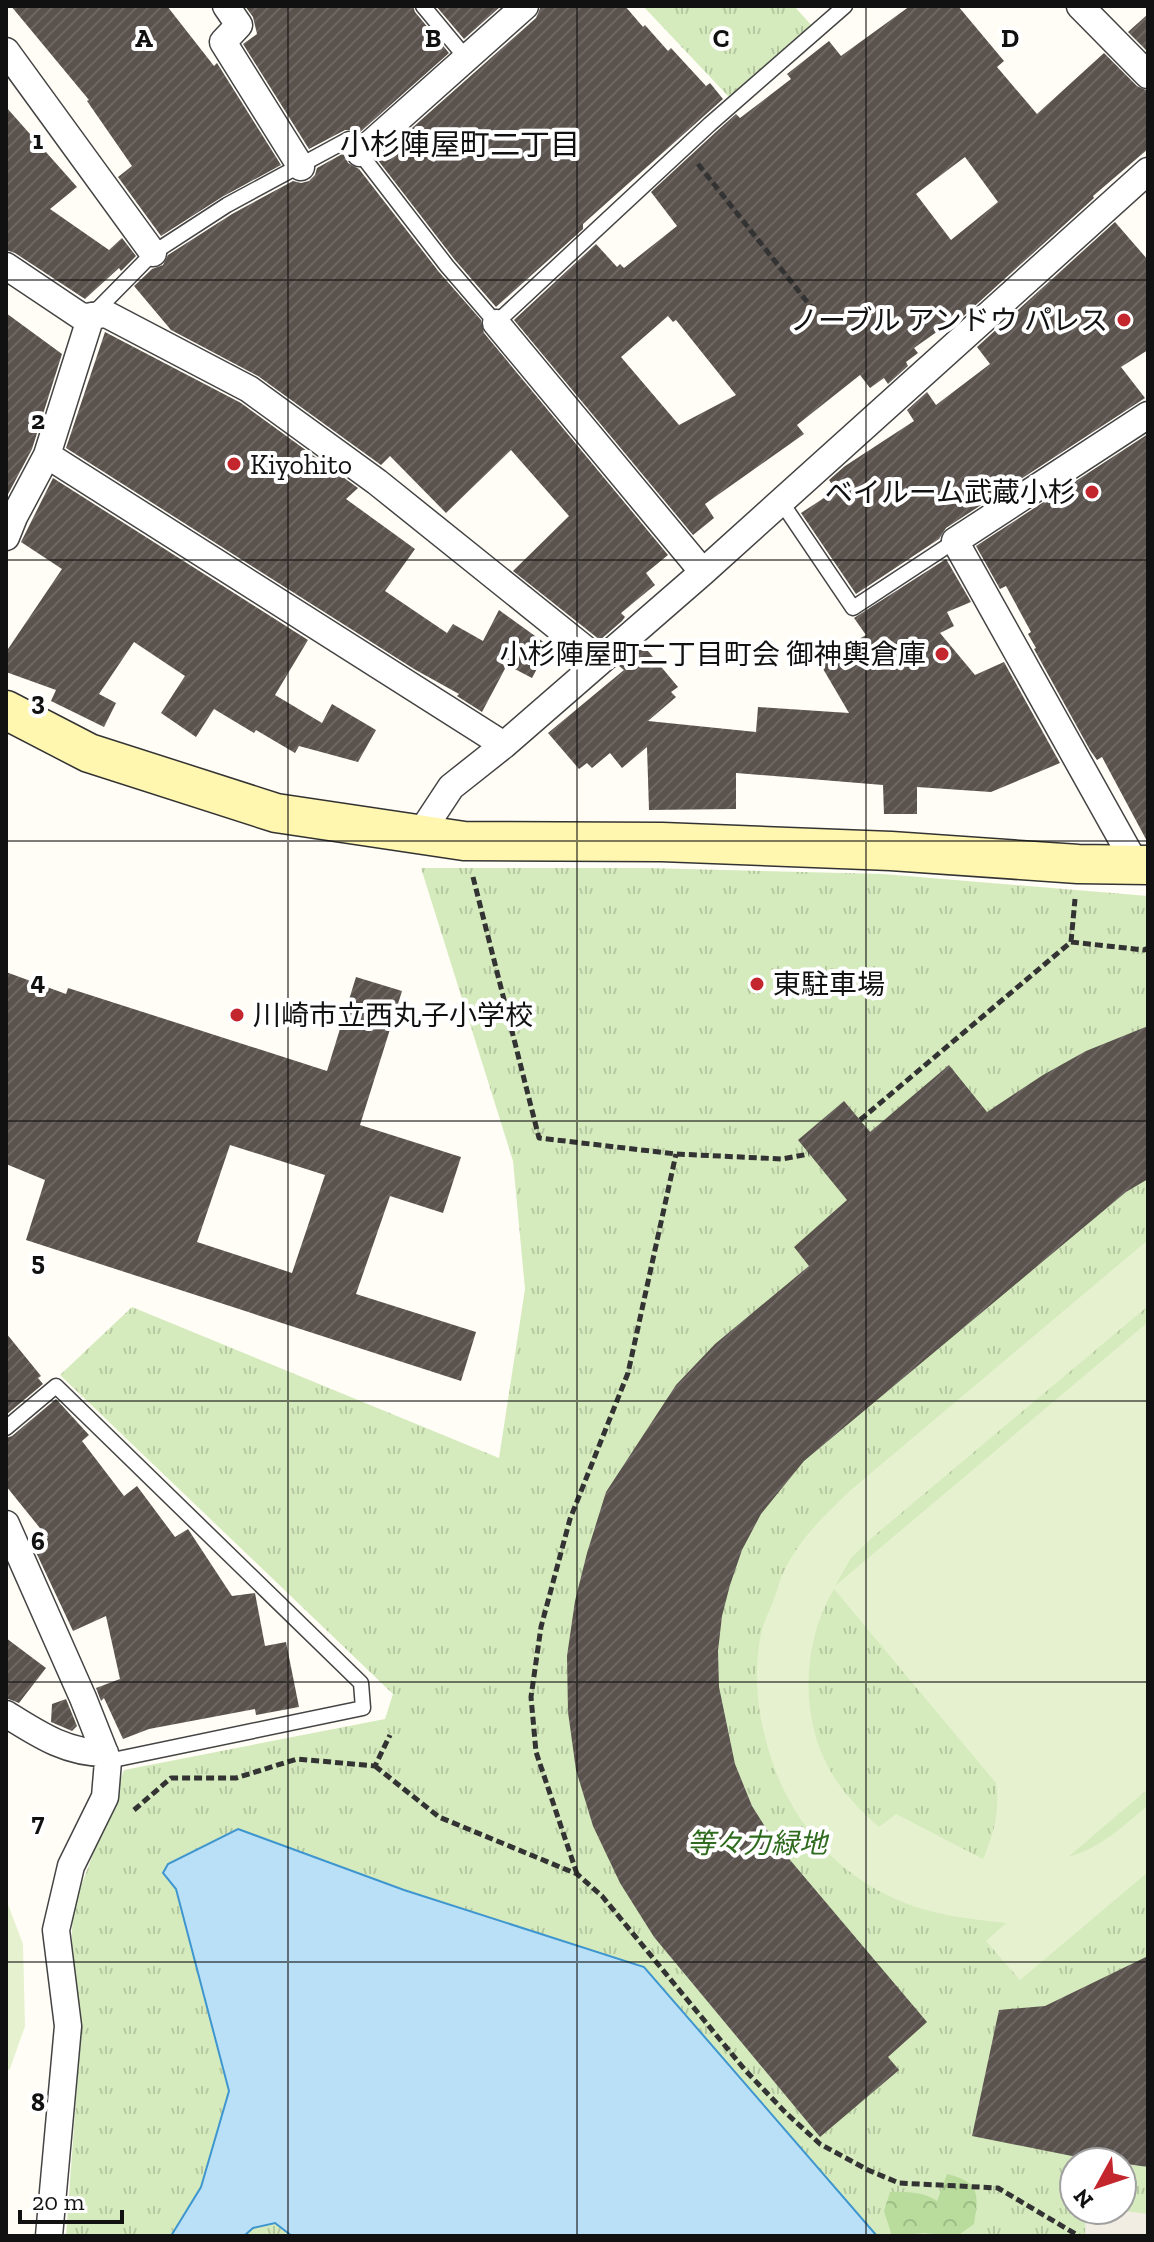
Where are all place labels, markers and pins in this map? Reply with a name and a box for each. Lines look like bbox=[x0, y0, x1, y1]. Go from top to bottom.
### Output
place label: ノーブル アンドウ パレス bbox=[790, 304, 1108, 337]
marker: ノーブル アンドウ パレス bbox=[1115, 311, 1133, 329]
place label: Kiyohito bbox=[250, 448, 352, 481]
marker: Kiyohito bbox=[225, 455, 243, 473]
place label: ベイルーム武蔵小杉 bbox=[825, 476, 1076, 509]
marker: ベイルーム武蔵小杉 bbox=[1083, 483, 1101, 501]
place label: 小杉陣屋町二丁目町会 御神輿倉庫 bbox=[500, 638, 926, 671]
marker: 小杉陣屋町二丁目町会 御神輿倉庫 bbox=[933, 645, 951, 663]
place label: 東駐車場 bbox=[773, 968, 885, 1001]
marker: 東駐車場 bbox=[748, 975, 766, 993]
place label: 川崎市立西丸子小学校 bbox=[253, 999, 533, 1032]
marker: 川崎市立西丸子小学校 bbox=[228, 1006, 246, 1024]

